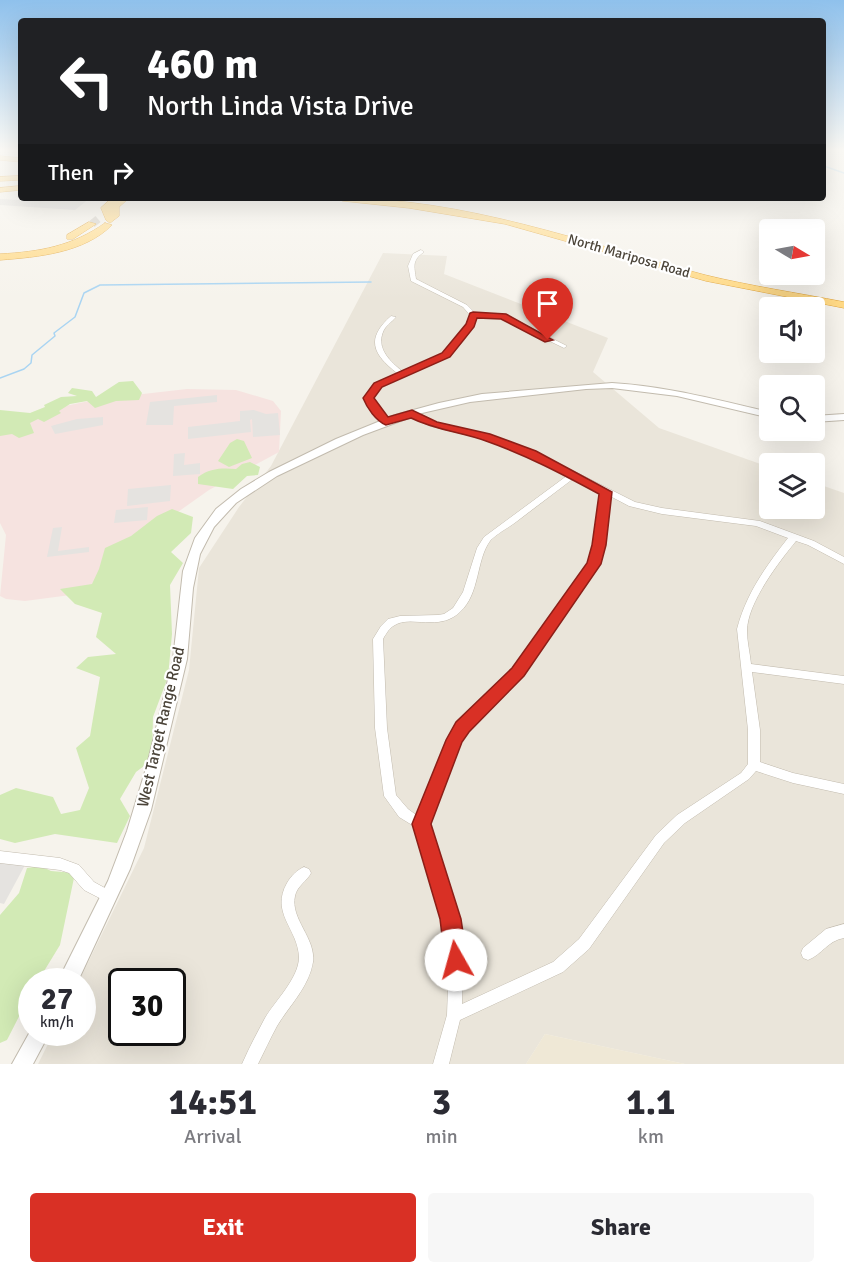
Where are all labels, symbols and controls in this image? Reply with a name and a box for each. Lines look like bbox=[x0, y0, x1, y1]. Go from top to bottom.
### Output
text: 460 m bbox=[147, 39, 258, 90]
icon: left bbox=[48, 42, 126, 120]
text: North Linda Vista Drive bbox=[147, 90, 414, 123]
icon: right bbox=[106, 156, 139, 189]
text: Then bbox=[48, 159, 94, 186]
north arrow bbox=[759, 219, 825, 285]
map controls bbox=[759, 219, 825, 519]
street label: North Mariposa Road bbox=[566, 230, 692, 282]
pin bbox=[522, 278, 573, 340]
icon: arrive bbox=[531, 287, 564, 320]
button: sound bbox=[759, 297, 825, 363]
button: search bbox=[759, 375, 825, 441]
button: layers bbox=[759, 453, 825, 519]
street label: West Target Range Road bbox=[133, 645, 189, 809]
position arrow bbox=[424, 928, 488, 992]
speed limit sign: 30 bbox=[108, 968, 186, 1046]
text: 27 bbox=[41, 981, 73, 1018]
text: km/h bbox=[40, 1013, 74, 1031]
text: 14:51 bbox=[169, 1080, 257, 1125]
text: 3 bbox=[432, 1080, 451, 1125]
text: 1.1 bbox=[626, 1080, 675, 1125]
text: Arrival bbox=[184, 1124, 242, 1149]
text: min bbox=[425, 1124, 458, 1149]
text: km bbox=[638, 1124, 664, 1149]
button: Exit bbox=[30, 1193, 416, 1262]
button: Share bbox=[428, 1193, 814, 1262]

